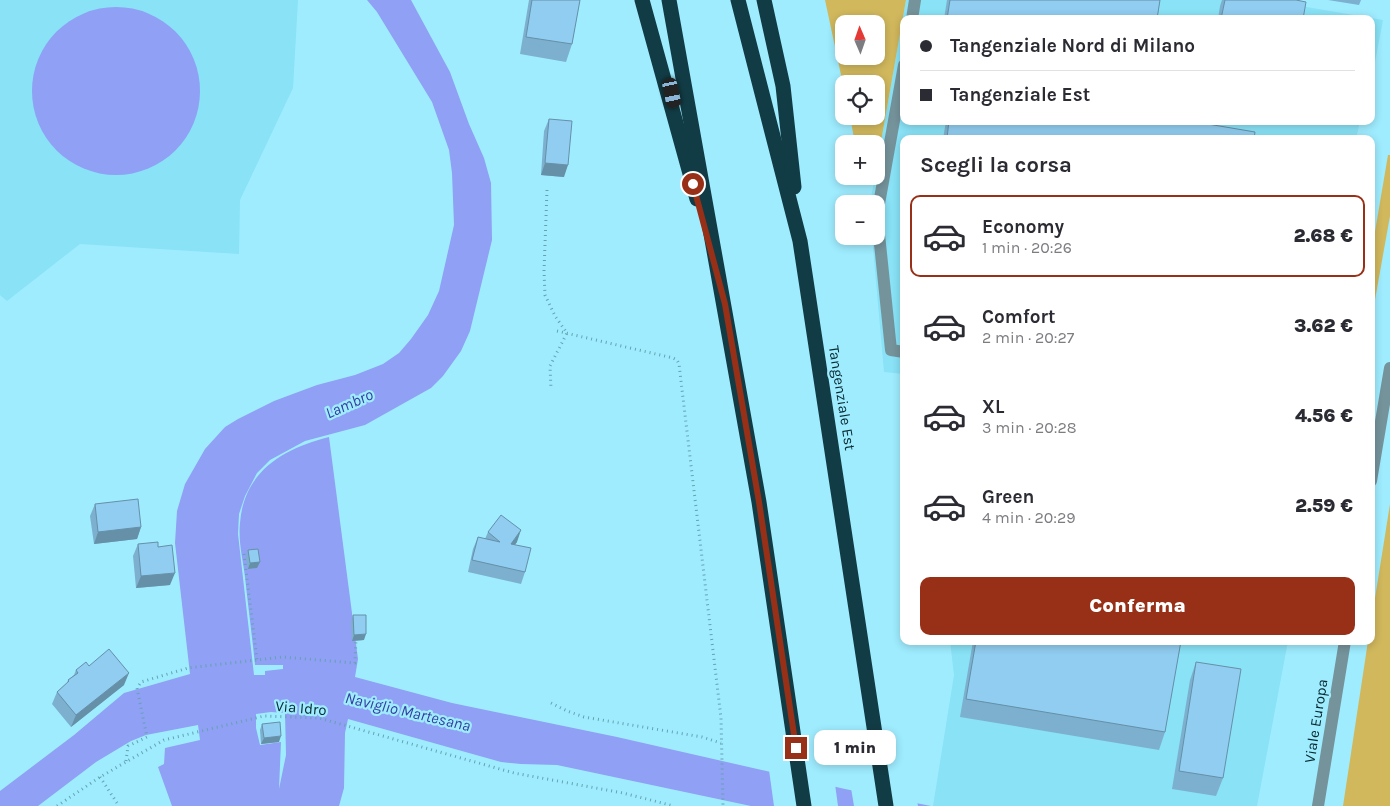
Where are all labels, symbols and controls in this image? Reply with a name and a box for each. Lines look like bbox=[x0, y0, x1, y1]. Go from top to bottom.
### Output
north arrow bbox=[835, 15, 885, 65]
map controls bbox=[835, 15, 885, 245]
text: Tangenziale Nord di Milano bbox=[950, 35, 1195, 57]
button: locate bbox=[835, 75, 885, 125]
car bbox=[661, 77, 682, 109]
text: Tangenziale Est bbox=[950, 84, 1090, 106]
button: + bbox=[835, 135, 885, 185]
text: Scegli la corsa bbox=[920, 152, 1072, 178]
route start bbox=[682, 173, 704, 195]
button: − bbox=[835, 195, 885, 245]
icon: car bbox=[922, 214, 967, 259]
text: Economy bbox=[982, 216, 1064, 238]
text: 2.68 € bbox=[1293, 225, 1353, 247]
text: 1 min · 20:26 bbox=[982, 238, 1072, 257]
icon: car bbox=[922, 304, 967, 349]
text: Comfort bbox=[982, 306, 1056, 328]
text: 3.62 € bbox=[1294, 315, 1353, 337]
text: 2 min · 20:27 bbox=[982, 328, 1074, 347]
street label: Tangenziale Est bbox=[825, 344, 859, 452]
water label: Lambro bbox=[322, 385, 376, 422]
icon: car bbox=[922, 394, 967, 439]
text: XL bbox=[982, 396, 1004, 418]
text: 4.56 € bbox=[1295, 405, 1353, 427]
text: 3 min · 20:28 bbox=[982, 418, 1077, 437]
icon: car bbox=[922, 484, 967, 529]
text: Green bbox=[982, 486, 1034, 508]
text: 2.59 € bbox=[1295, 495, 1353, 517]
text: 4 min · 20:29 bbox=[982, 508, 1076, 527]
button: Conferma bbox=[920, 577, 1355, 635]
street label: Viale Europa bbox=[1300, 678, 1332, 764]
water label: Naviglio Martesana bbox=[343, 688, 472, 735]
street label: Via Idro bbox=[275, 697, 327, 719]
callout: 1 min bbox=[814, 730, 896, 766]
route end bbox=[785, 737, 807, 759]
text: 1 min bbox=[834, 738, 876, 757]

